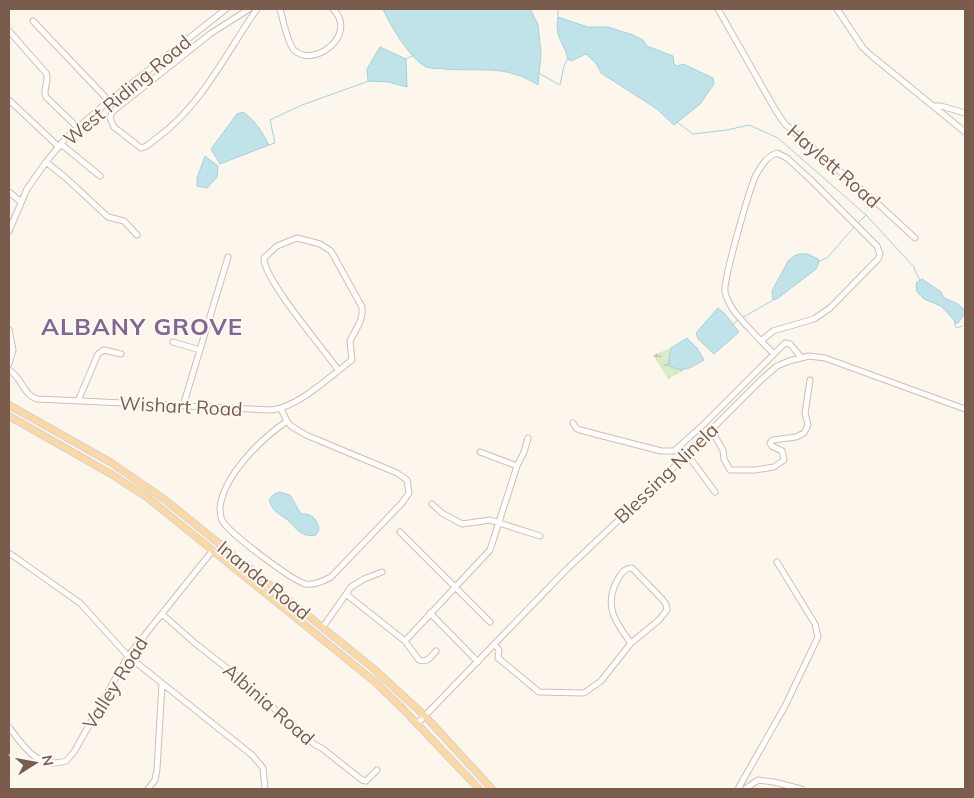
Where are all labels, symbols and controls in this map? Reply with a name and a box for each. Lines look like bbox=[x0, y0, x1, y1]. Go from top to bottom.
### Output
street label: West Riding Road bbox=[58, 30, 196, 150]
street label: Haylett Road bbox=[783, 119, 885, 213]
district label: ALBANY GROVE bbox=[41, 311, 243, 341]
street label: Wishart Road bbox=[119, 391, 243, 421]
street label: Blessing Ninela bbox=[609, 418, 723, 528]
street label: Inanda Road bbox=[213, 535, 315, 625]
street label: Valley Road bbox=[77, 632, 153, 734]
street label: Albinia Road bbox=[218, 658, 320, 750]
north arrow bbox=[10, 738, 60, 788]
text: N bbox=[38, 754, 58, 767]

